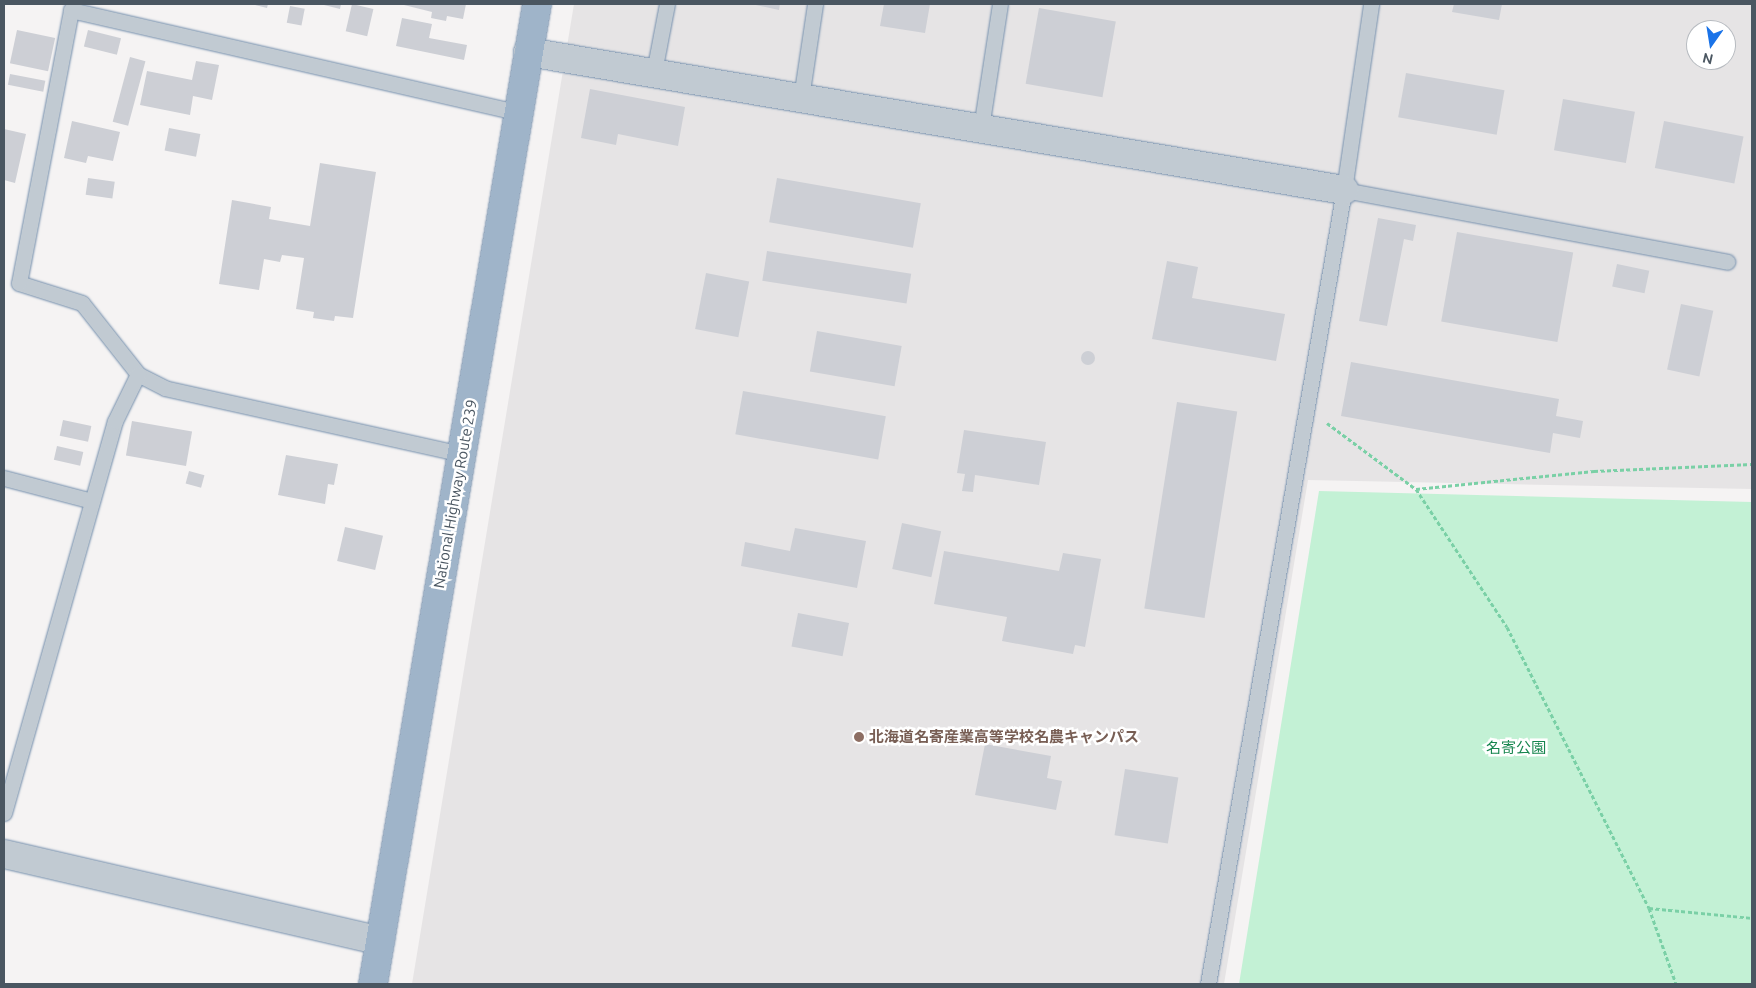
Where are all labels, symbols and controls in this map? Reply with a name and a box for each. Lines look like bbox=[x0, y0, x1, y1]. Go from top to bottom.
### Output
north arrow bbox=[1686, 20, 1736, 70]
text: N bbox=[1701, 50, 1715, 68]
street label: National Highway Route 239 bbox=[430, 398, 480, 590]
place label: 北海道名寄産業高等学校名農キャンパス bbox=[869, 728, 1139, 746]
marker: 北海道名寄産業高等学校名農キャンパス bbox=[853, 731, 865, 743]
park label: 名寄公園 bbox=[1486, 739, 1546, 757]

